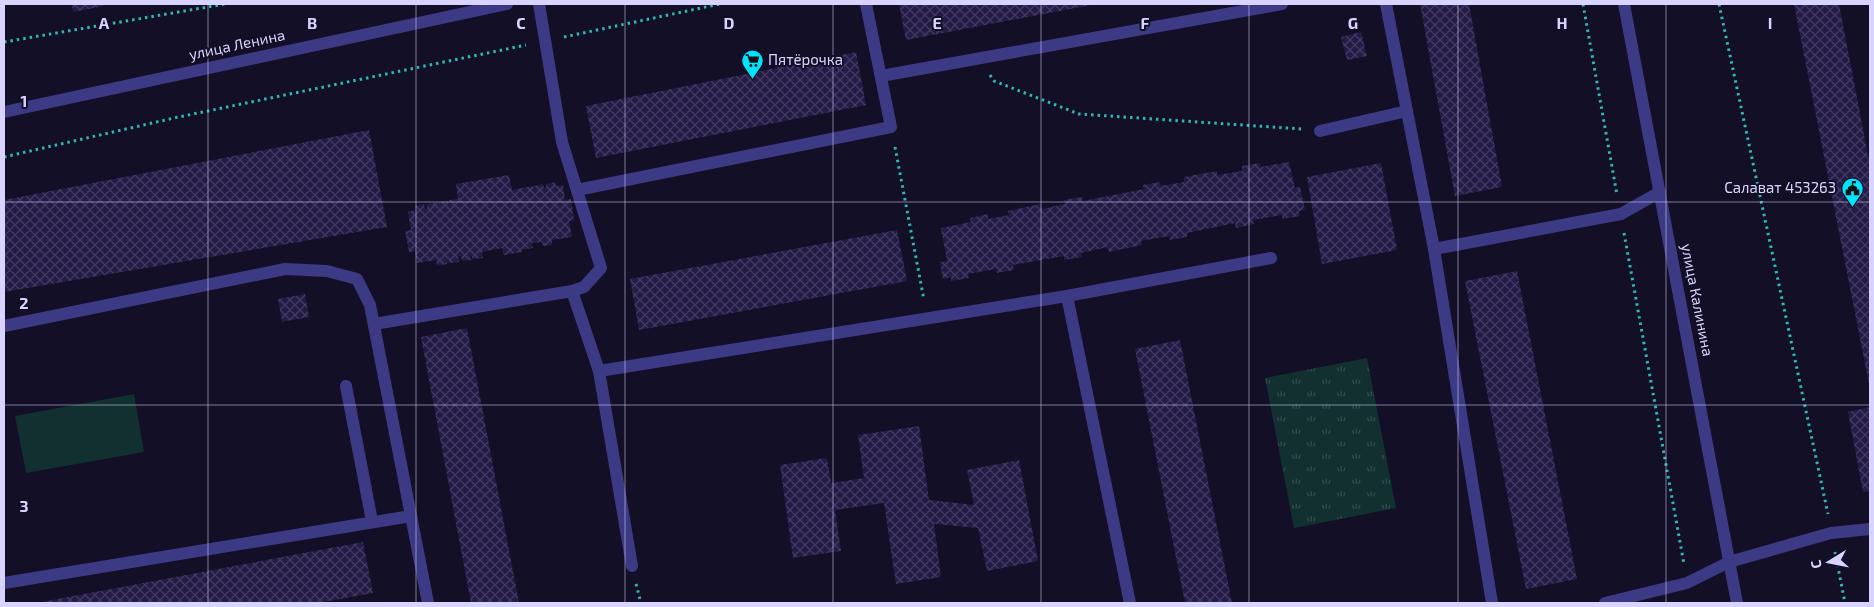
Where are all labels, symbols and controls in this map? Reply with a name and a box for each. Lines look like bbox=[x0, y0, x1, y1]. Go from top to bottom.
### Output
text: A bbox=[99, 13, 110, 32]
text: B bbox=[307, 13, 317, 32]
text: C bbox=[516, 13, 526, 32]
text: D bbox=[724, 13, 735, 32]
text: E bbox=[932, 13, 942, 32]
text: F bbox=[1141, 13, 1150, 32]
text: G bbox=[1348, 13, 1358, 32]
text: H bbox=[1556, 13, 1568, 32]
text: I bbox=[1768, 13, 1772, 32]
street label: улица Ленина bbox=[187, 25, 287, 64]
supermarket icon: Пятёрочка bbox=[740, 48, 764, 79]
place label: Пятёрочка bbox=[768, 50, 843, 68]
text: 1 bbox=[21, 91, 27, 110]
public building icon: Салават 453263 bbox=[1840, 176, 1864, 207]
place label: Салават 453263 bbox=[1724, 178, 1836, 196]
street label: улица Калинина bbox=[1677, 242, 1718, 358]
text: 2 bbox=[19, 293, 29, 312]
text: 3 bbox=[19, 496, 29, 515]
north arrow bbox=[1804, 537, 1854, 587]
text: С bbox=[1807, 559, 1825, 570]

